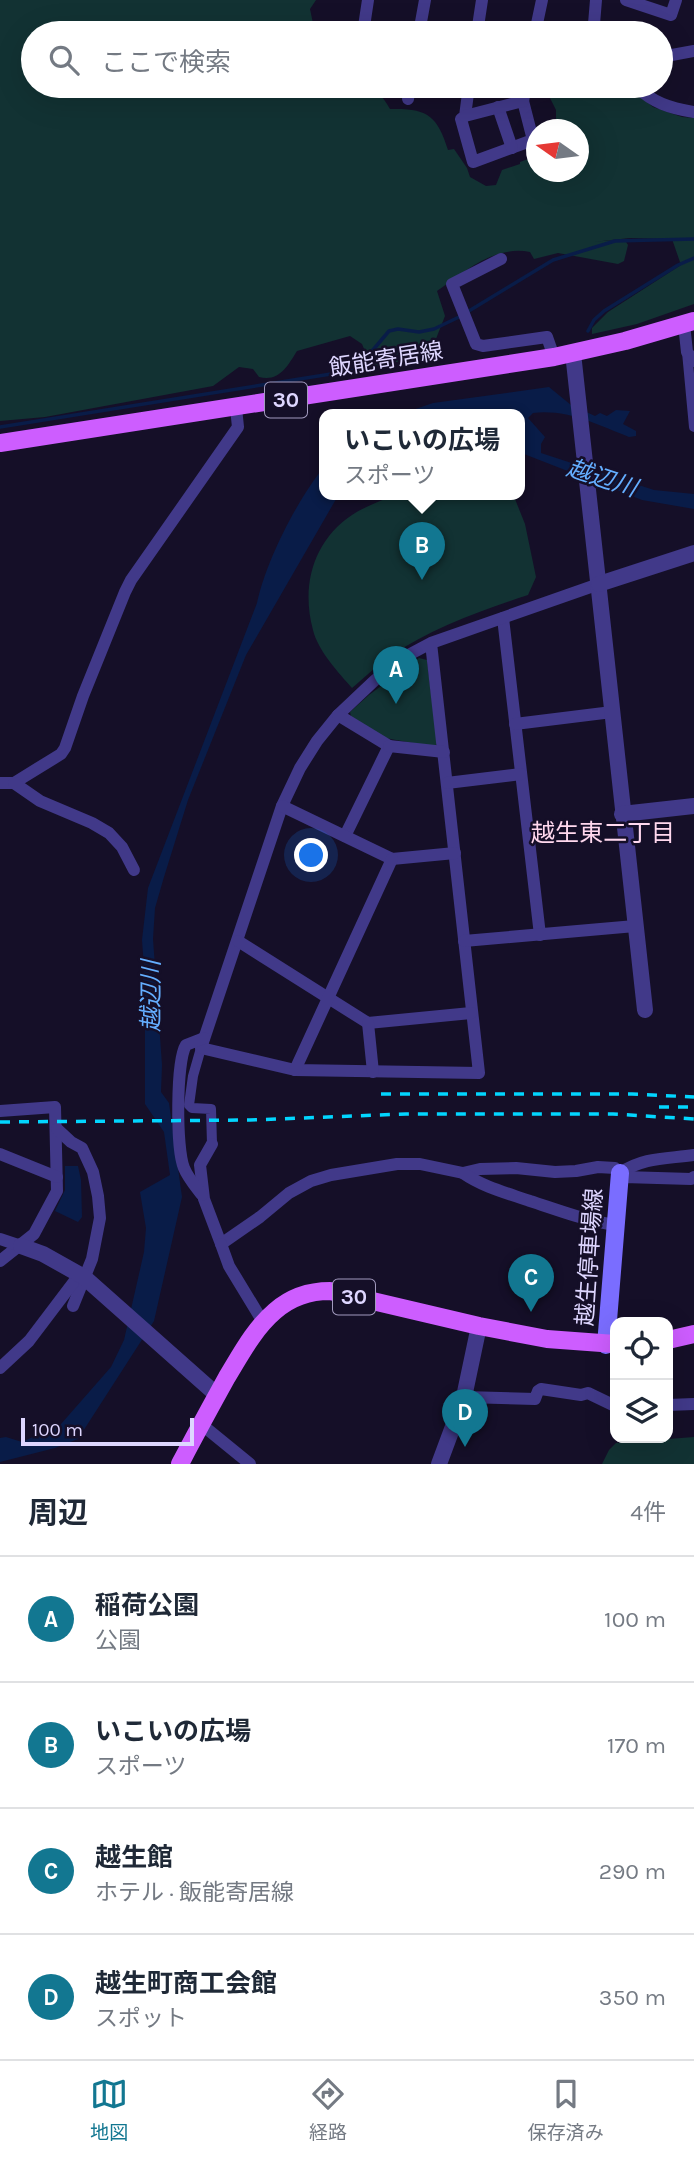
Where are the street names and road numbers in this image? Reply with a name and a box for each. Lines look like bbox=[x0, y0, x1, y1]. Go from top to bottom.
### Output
street label: 飯能寄居線 bbox=[327, 337, 445, 382]
road number: 30 bbox=[265, 382, 307, 418]
street label: 越生停車場線 bbox=[571, 1187, 608, 1327]
road number: 30 bbox=[333, 1280, 375, 1314]

